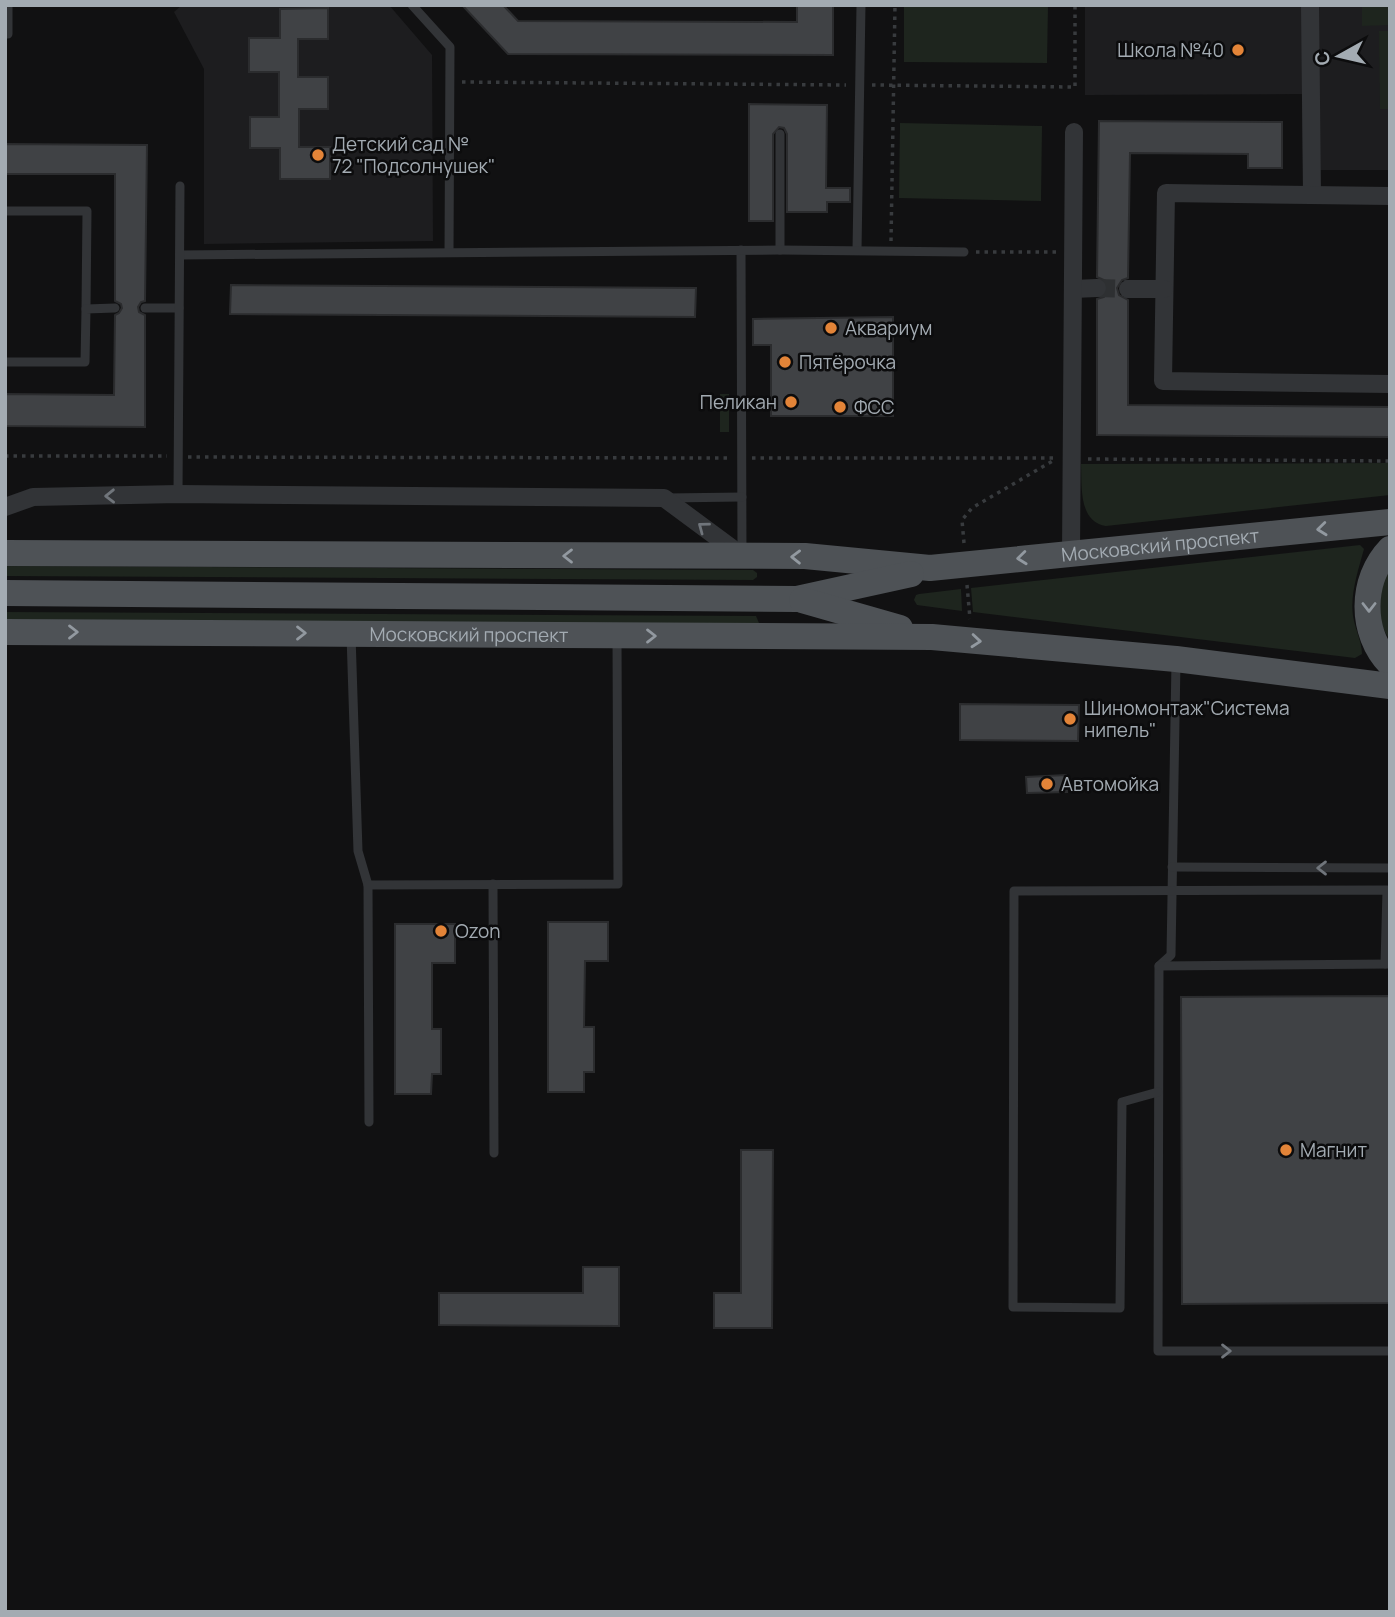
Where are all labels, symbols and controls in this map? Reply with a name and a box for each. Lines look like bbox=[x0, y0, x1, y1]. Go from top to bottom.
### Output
north arrow bbox=[1304, 21, 1374, 91]
place label: Школа №40 bbox=[1117, 37, 1224, 63]
marker: Школа №40 bbox=[1230, 42, 1246, 58]
text: С bbox=[1308, 50, 1336, 67]
place label: Детский сад № 72 "Подсолнушек" bbox=[332, 131, 495, 179]
marker: Детский сад № 72 "Подсолнушек" bbox=[310, 147, 326, 163]
place label: Аквариум bbox=[845, 315, 932, 341]
marker: Аквариум bbox=[823, 320, 839, 336]
place label: Пятёрочка bbox=[799, 349, 896, 375]
marker: Пятёрочка bbox=[777, 354, 793, 370]
place label: Пеликан bbox=[700, 389, 777, 415]
marker: Пеликан bbox=[783, 394, 799, 410]
place label: ФСС bbox=[854, 394, 895, 420]
marker: ФСС bbox=[832, 399, 848, 415]
one-way arrow bbox=[104, 488, 114, 504]
one-way arrow bbox=[1316, 521, 1328, 536]
street label: Московский проспект bbox=[1060, 522, 1261, 568]
one-way arrow bbox=[698, 523, 711, 536]
one-way arrow bbox=[563, 548, 573, 564]
one-way arrow bbox=[790, 549, 801, 564]
one-way arrow bbox=[1016, 551, 1028, 566]
one-way arrow bbox=[1361, 602, 1377, 612]
street label: Московский проспект bbox=[370, 621, 569, 648]
one-way arrow bbox=[69, 624, 79, 640]
one-way arrow bbox=[296, 625, 307, 641]
one-way arrow bbox=[646, 628, 657, 644]
one-way arrow bbox=[971, 633, 982, 648]
place label: Шиномонтаж"Система нипель" bbox=[1084, 695, 1289, 743]
marker: Шиномонтаж"Система нипель" bbox=[1062, 711, 1078, 727]
place label: Автомойка bbox=[1061, 771, 1159, 797]
marker: Автомойка bbox=[1039, 776, 1055, 792]
one-way arrow bbox=[1316, 860, 1326, 876]
place label: Ozon bbox=[455, 918, 501, 944]
marker: Ozon bbox=[433, 923, 449, 939]
place label: Магнит bbox=[1300, 1137, 1367, 1163]
marker: Магнит bbox=[1278, 1142, 1294, 1158]
one-way arrow bbox=[1222, 1343, 1232, 1359]

